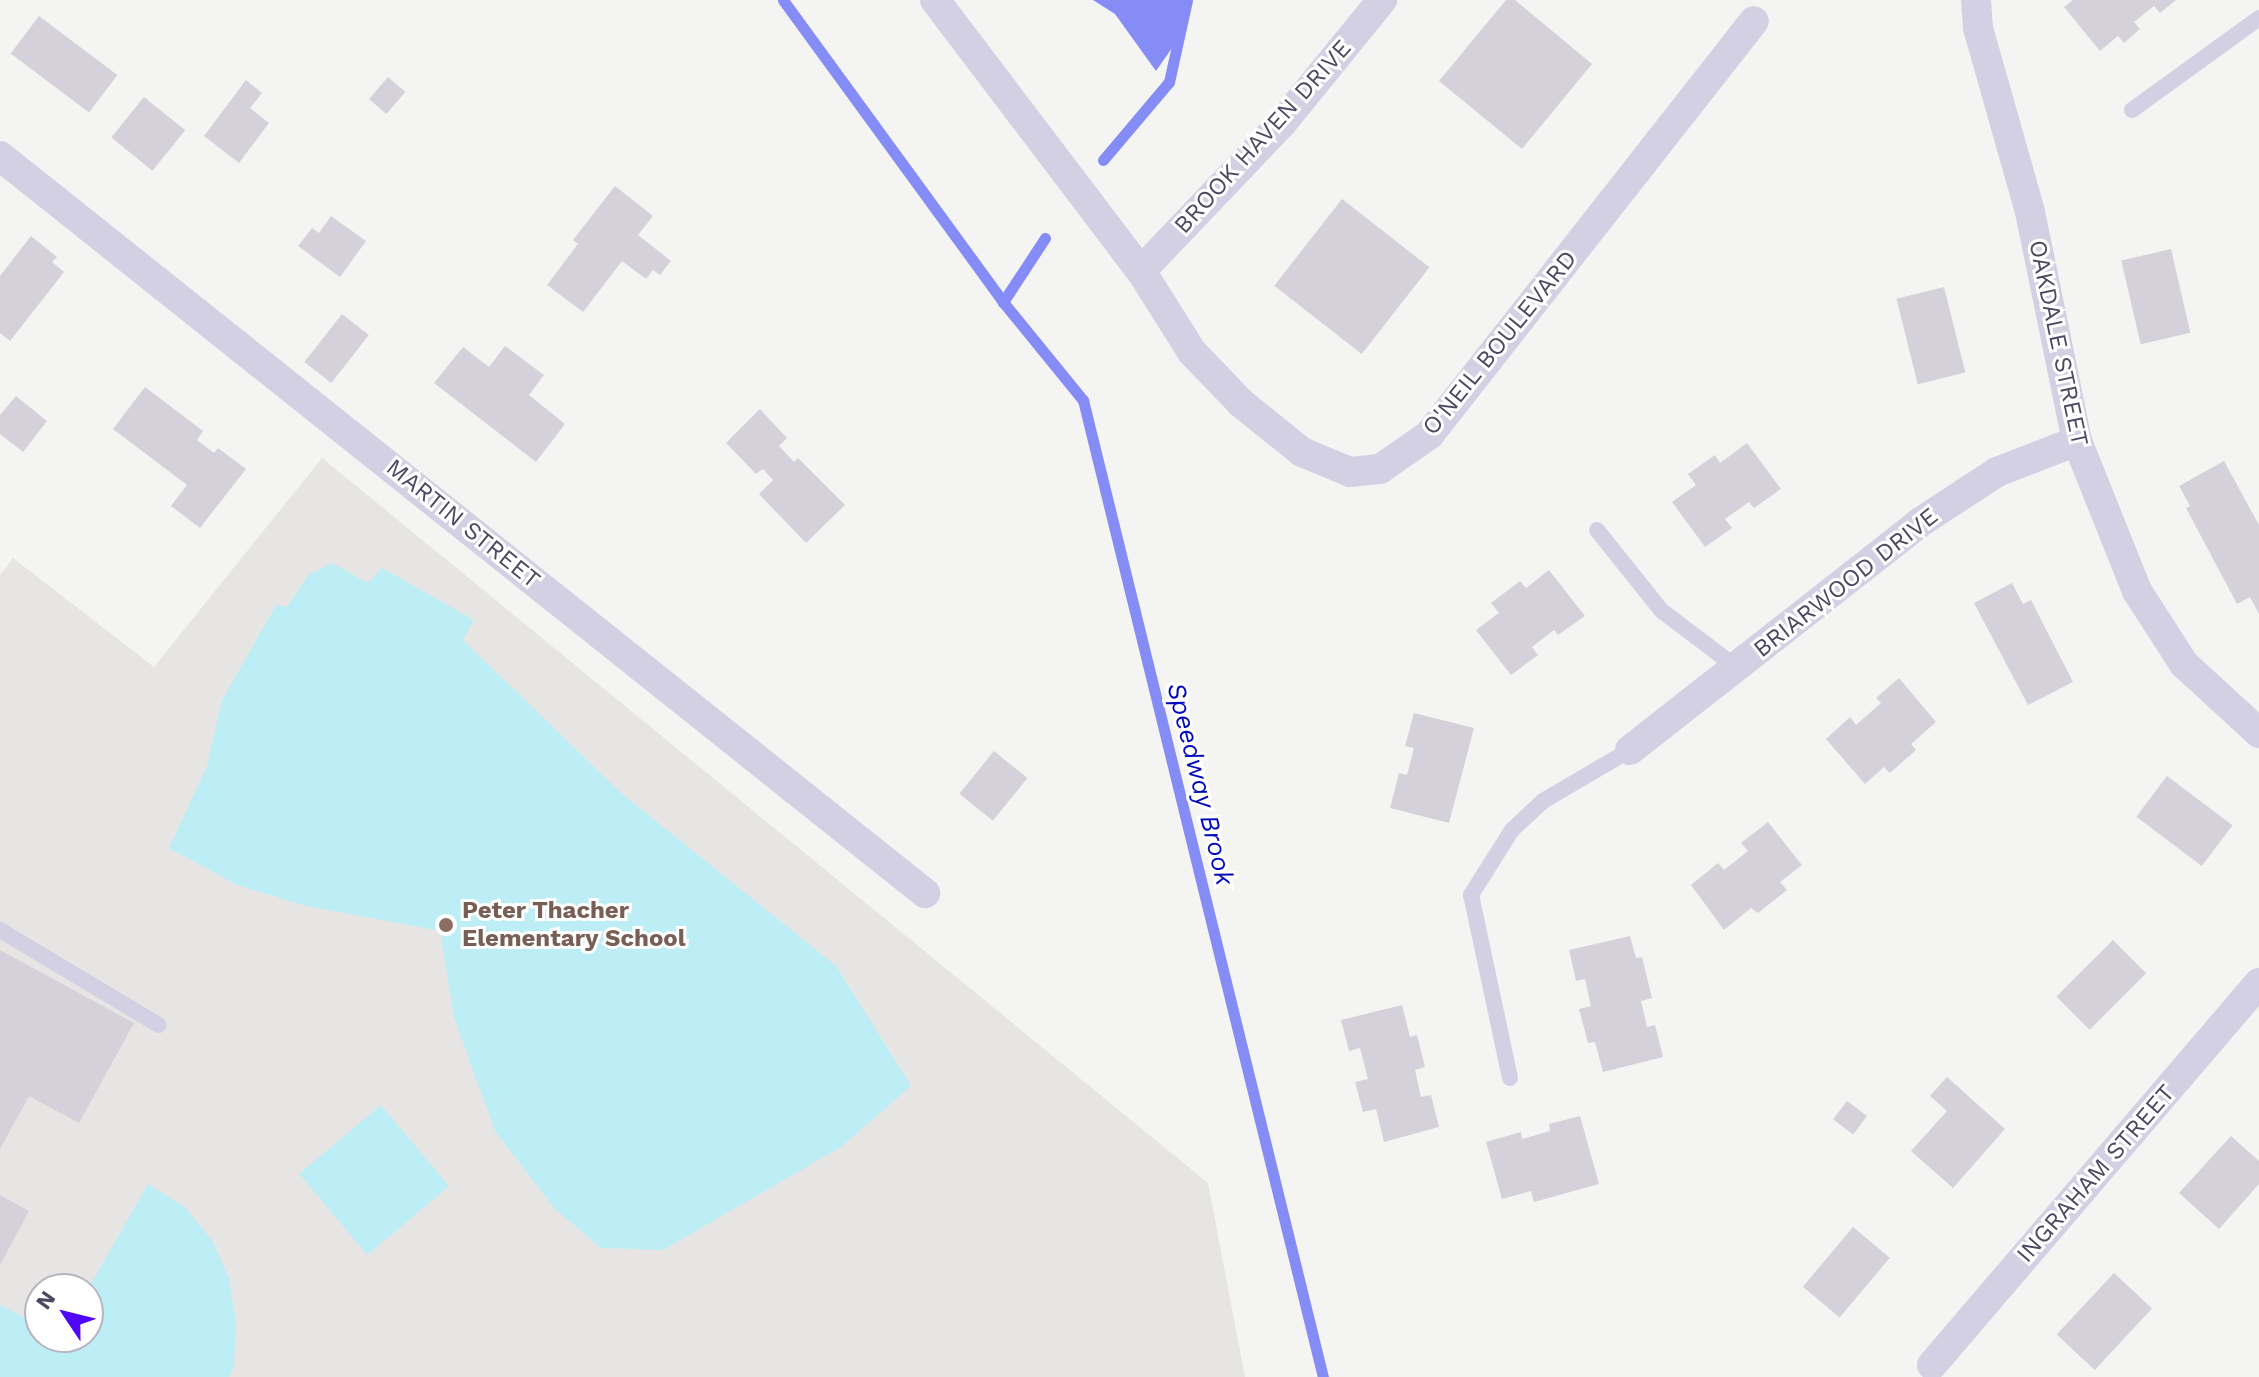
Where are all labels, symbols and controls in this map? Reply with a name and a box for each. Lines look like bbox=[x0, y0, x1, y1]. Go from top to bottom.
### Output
street label: BROOK HAVEN DRIVE bbox=[1168, 34, 1358, 240]
street label: OAKDALE STREET bbox=[2022, 237, 2094, 449]
street label: O'NEIL BOULEVARD bbox=[1417, 245, 1583, 441]
street label: MARTIN STREET bbox=[380, 453, 546, 595]
street label: BRIARWOOD DRIVE bbox=[1748, 502, 1944, 664]
water label: Speedway Brook bbox=[1160, 679, 1240, 889]
place label: Peter Thacher Elementary School bbox=[462, 897, 686, 953]
marker: Peter Thacher Elementary School bbox=[437, 916, 455, 934]
street label: INGRAHAM STREET bbox=[2011, 1079, 2181, 1269]
north arrow bbox=[24, 1273, 104, 1353]
text: N bbox=[31, 1286, 60, 1314]

